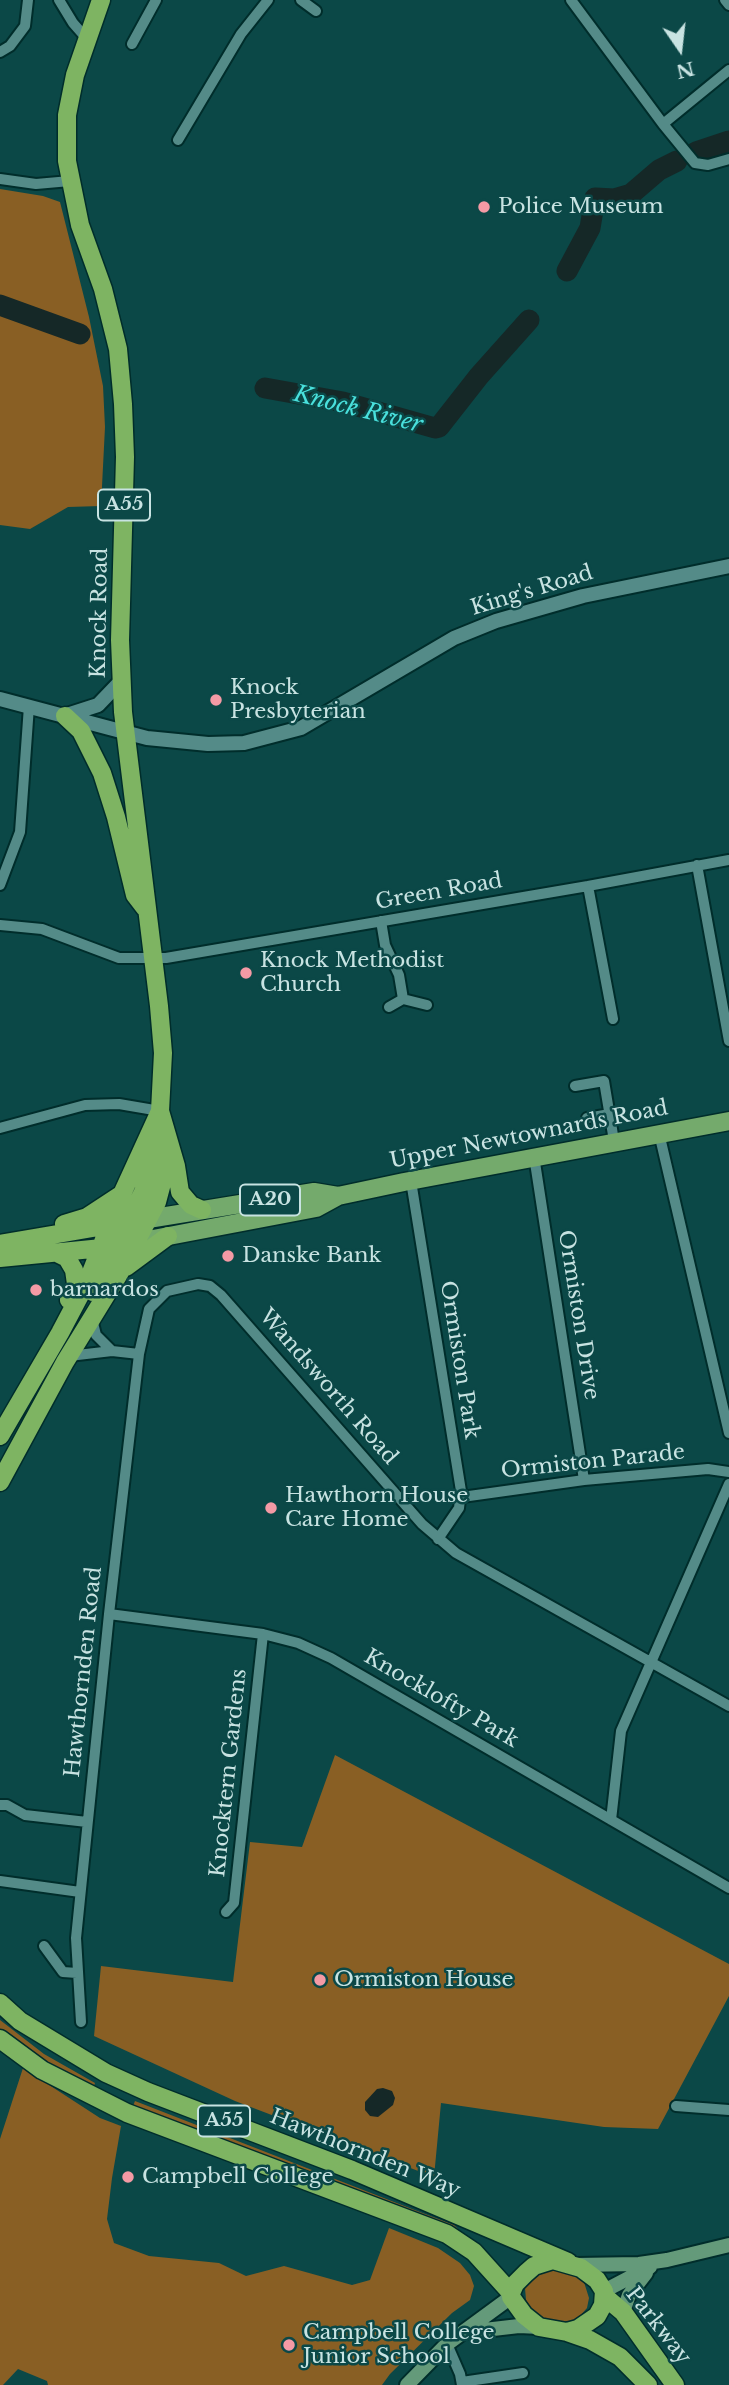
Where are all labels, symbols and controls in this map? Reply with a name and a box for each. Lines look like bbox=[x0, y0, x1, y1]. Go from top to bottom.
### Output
north arrow bbox=[645, 14, 715, 84]
text: N bbox=[674, 57, 697, 83]
place label: Police Museum bbox=[498, 194, 664, 220]
marker: Police Museum bbox=[476, 199, 492, 215]
water label: Knock River bbox=[291, 381, 425, 439]
road number: A55 bbox=[98, 490, 150, 520]
street label: Knock Road bbox=[86, 547, 114, 679]
street label: King's Road bbox=[468, 560, 596, 622]
place label: Knock Presbyterian bbox=[230, 675, 366, 725]
marker: Knock Presbyterian bbox=[208, 692, 224, 708]
street label: Green Road bbox=[374, 868, 504, 916]
place label: Knock Methodist Church bbox=[260, 948, 444, 998]
marker: Knock Methodist Church bbox=[238, 965, 254, 981]
street label: Upper Newtownards Road bbox=[388, 1096, 670, 1174]
road number: A20 bbox=[240, 1184, 300, 1216]
street label: Ormiston Drive bbox=[552, 1228, 604, 1402]
place label: Danske Bank bbox=[242, 1243, 381, 1269]
marker: Danske Bank bbox=[220, 1248, 236, 1264]
place label: barnardos bbox=[50, 1277, 159, 1303]
street label: Ormiston Park bbox=[434, 1279, 484, 1441]
marker: barnardos bbox=[28, 1282, 44, 1298]
street label: Wandsworth Road bbox=[254, 1304, 402, 1470]
street label: Ormiston Parade bbox=[500, 1440, 686, 1484]
place label: Hawthorn House Care Home bbox=[285, 1483, 468, 1533]
marker: Hawthorn House Care Home bbox=[263, 1500, 279, 1516]
street label: Hawthornden Road bbox=[60, 1565, 108, 1779]
street label: Knocklofty Park bbox=[359, 1645, 523, 1753]
street label: Knocktern Gardens bbox=[206, 1668, 252, 1878]
place label: Ormiston House bbox=[334, 1967, 514, 1993]
marker: Ormiston House bbox=[312, 1972, 328, 1988]
street label: Hawthornden Way bbox=[266, 2104, 464, 2204]
road number: A55 bbox=[198, 2106, 250, 2136]
place label: Campbell College bbox=[142, 2164, 333, 2190]
marker: Campbell College bbox=[120, 2169, 136, 2185]
street label: Parkway bbox=[620, 2282, 696, 2370]
place label: Campbell College Junior School bbox=[303, 2320, 494, 2370]
marker: Campbell College Junior School bbox=[281, 2337, 297, 2353]

